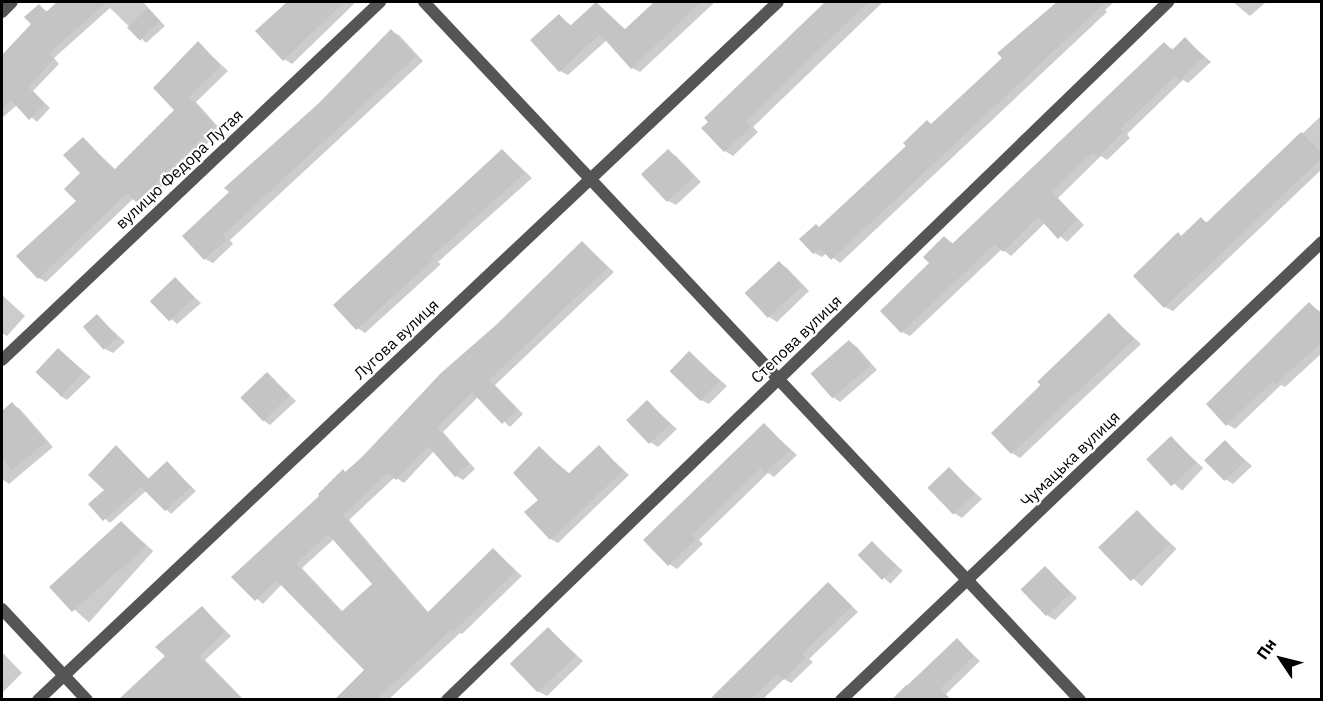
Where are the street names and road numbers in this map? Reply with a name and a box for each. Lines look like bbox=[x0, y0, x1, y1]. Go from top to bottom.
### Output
street label: вулицю Федора Лутая bbox=[111, 105, 247, 233]
street label: Степова вулиця bbox=[747, 291, 845, 387]
street label: Лугова вулиця bbox=[350, 295, 442, 383]
street label: Чумацька вулиця bbox=[1017, 407, 1123, 511]

